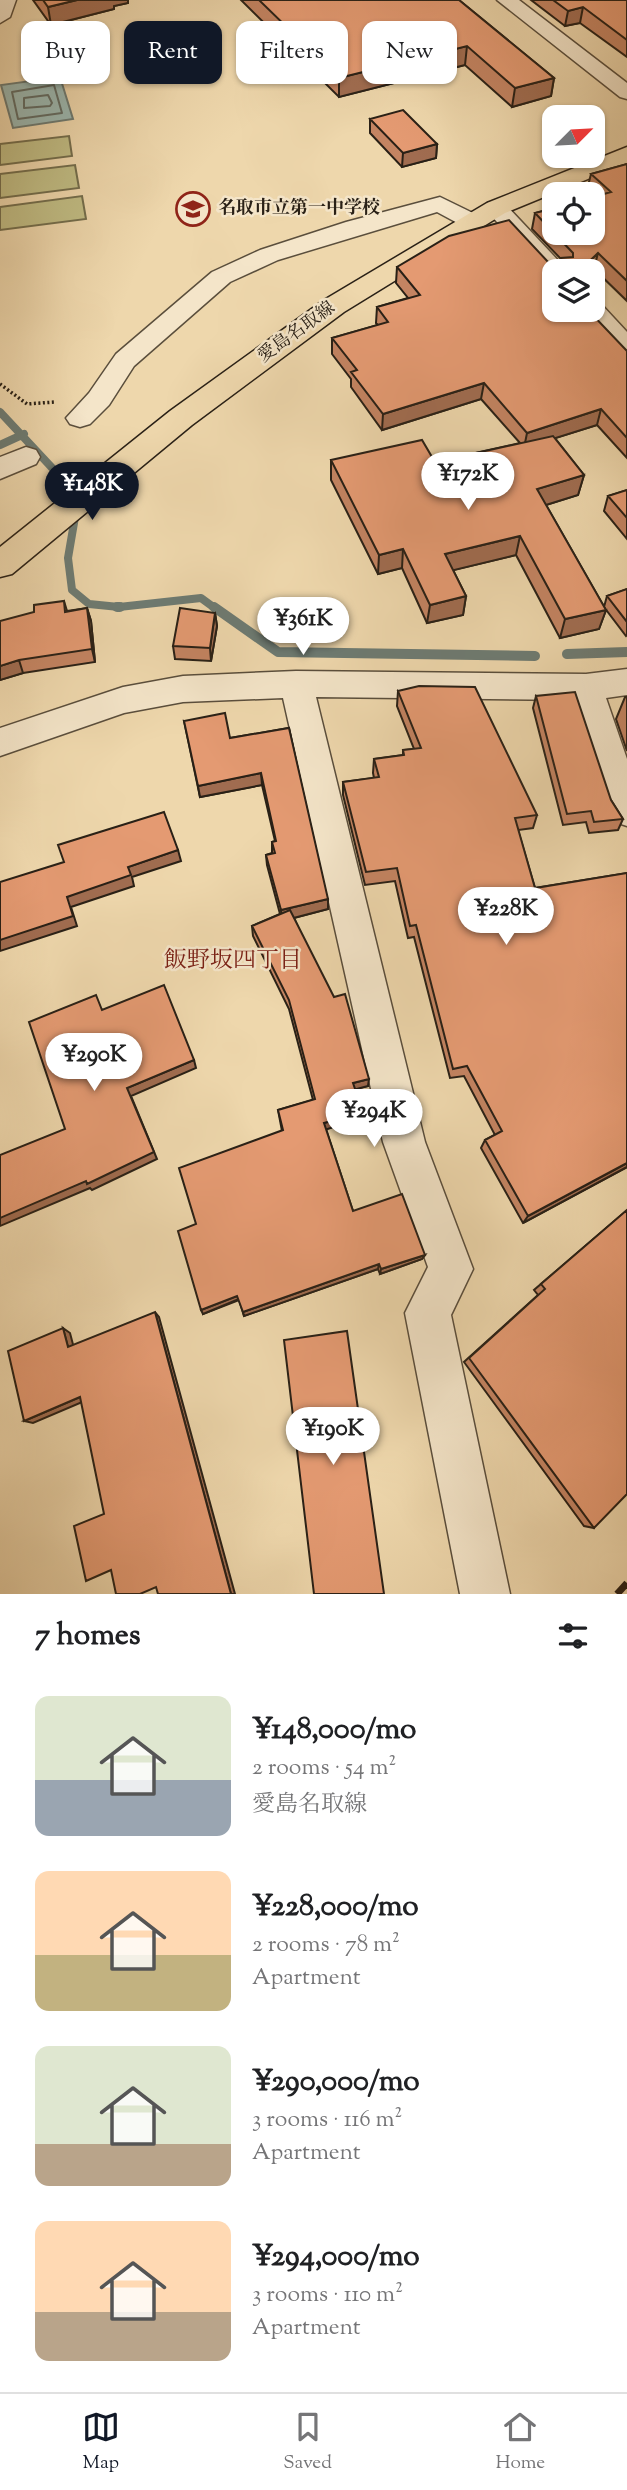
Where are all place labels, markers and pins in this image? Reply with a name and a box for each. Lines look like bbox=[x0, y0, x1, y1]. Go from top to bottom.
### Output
school or university icon: 名取市立第一中学校 bbox=[174, 190, 212, 228]
place label: 名取市立第一中学校 bbox=[218, 196, 380, 222]
pin: ¥172K bbox=[419, 452, 517, 512]
pin: ¥148K bbox=[43, 462, 141, 522]
pin: ¥361K bbox=[254, 598, 352, 657]
pin: ¥228K bbox=[457, 888, 555, 947]
pin: ¥290K bbox=[45, 1034, 143, 1093]
pin: ¥294K bbox=[325, 1090, 423, 1149]
pin: ¥190K bbox=[284, 1408, 382, 1467]

